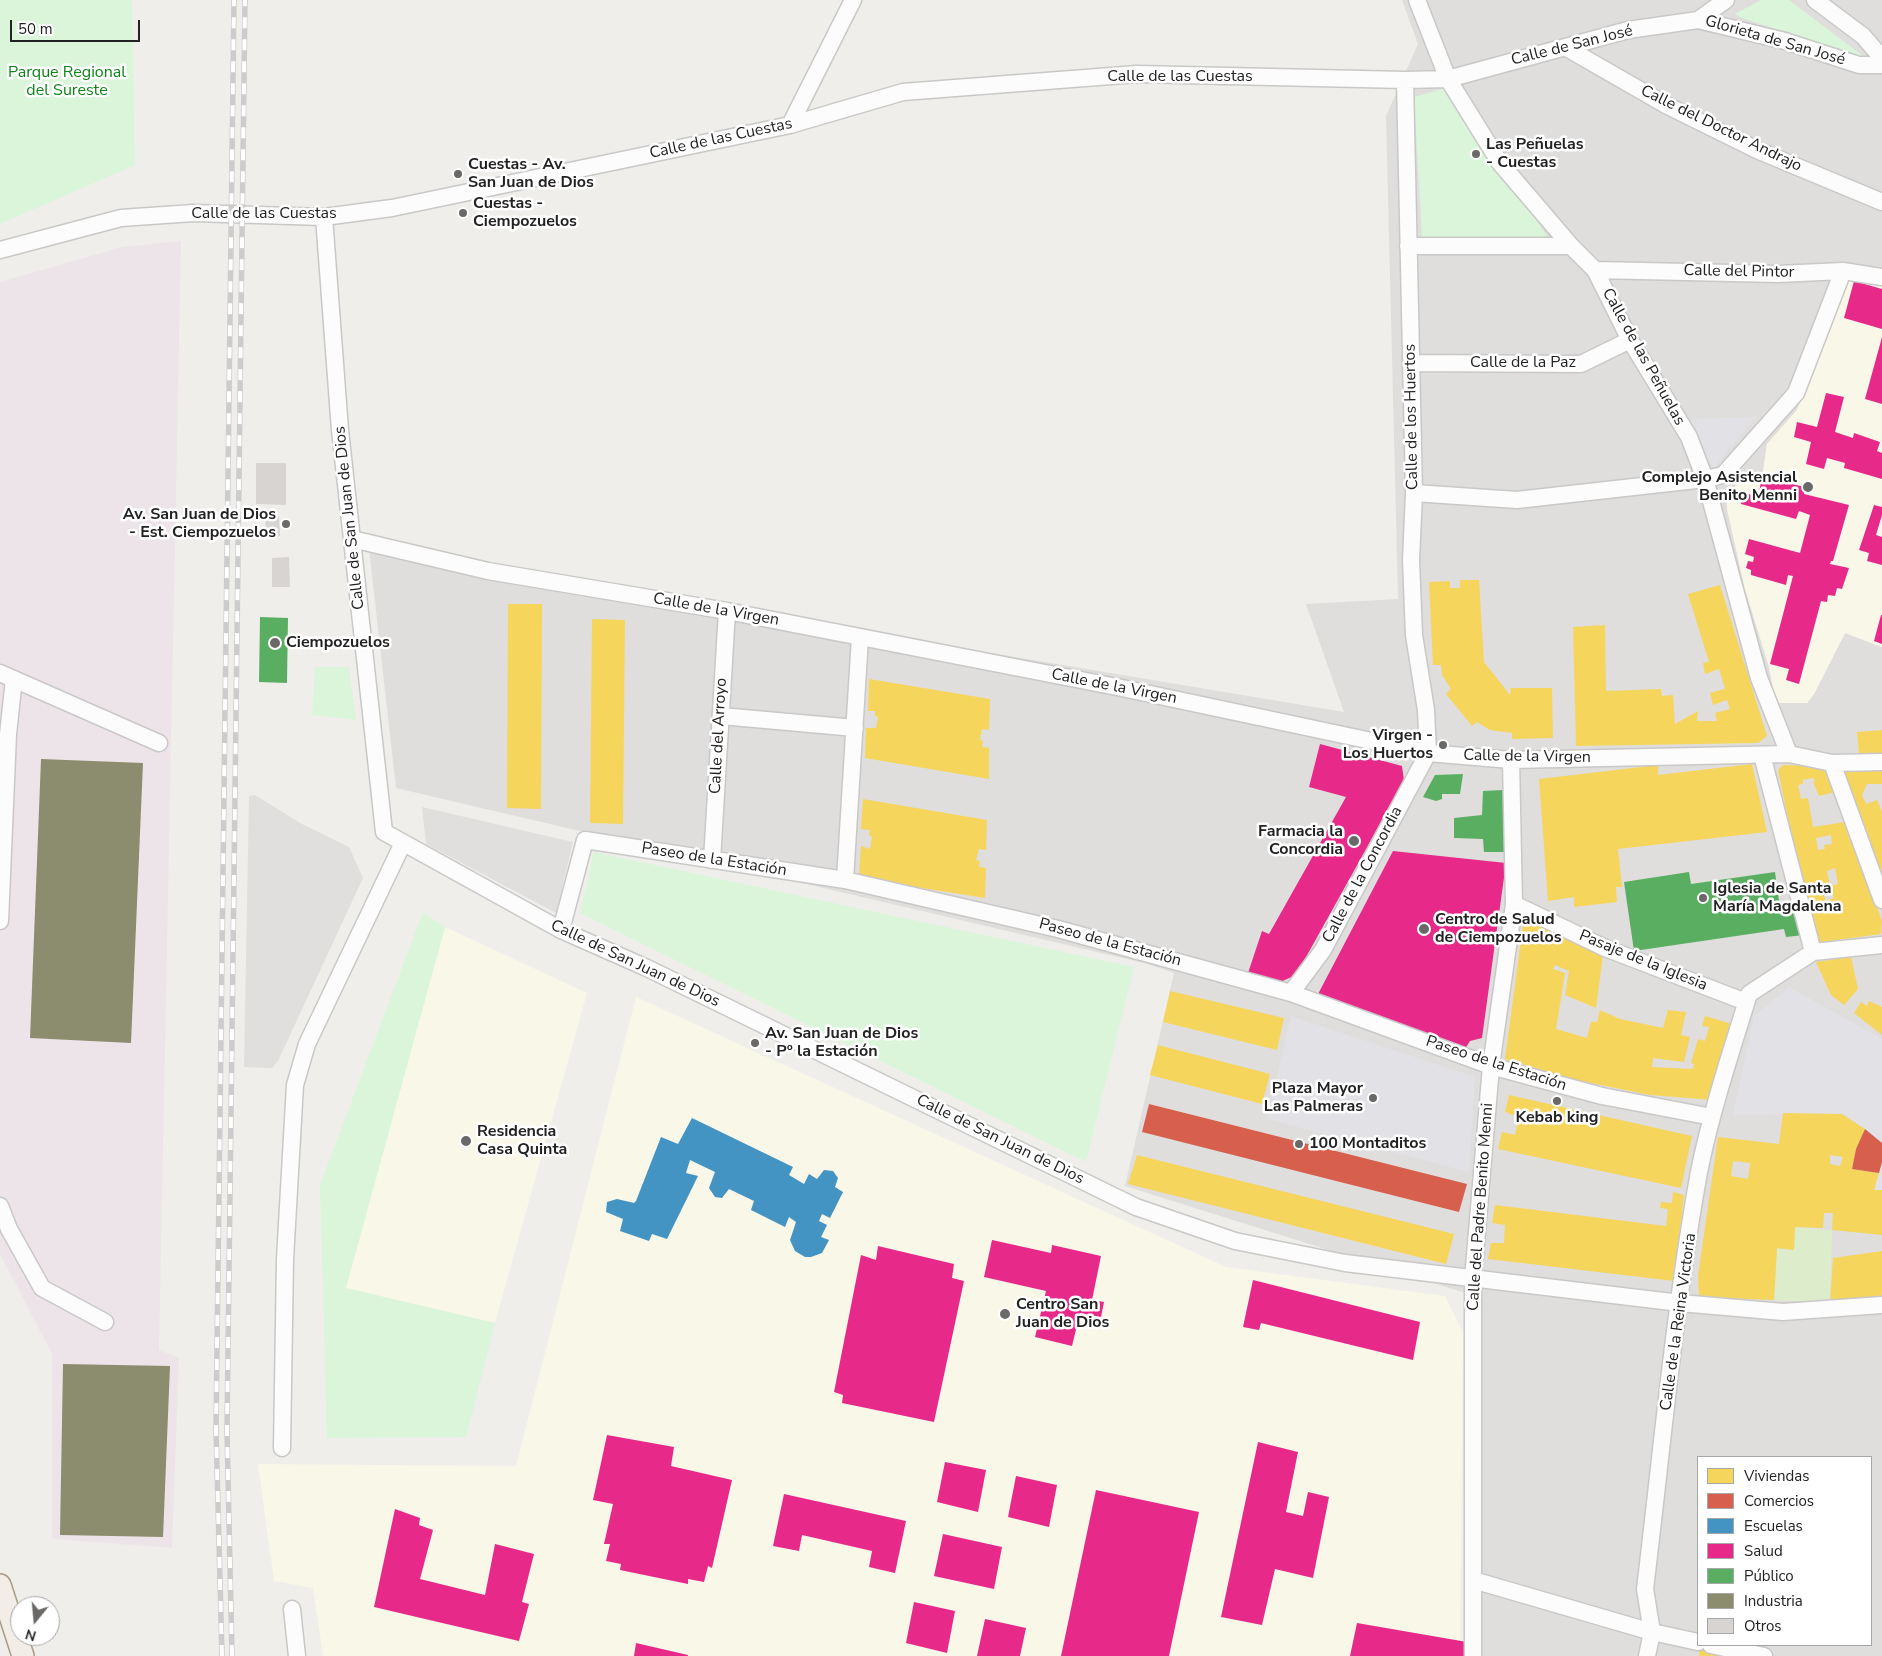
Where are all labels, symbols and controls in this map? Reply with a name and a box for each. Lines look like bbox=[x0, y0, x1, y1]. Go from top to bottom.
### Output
scale bar bbox=[12, 10, 142, 42]
street label: Glorieta de San José bbox=[1703, 12, 1847, 70]
text: 50 m bbox=[18, 19, 53, 39]
street label: Calle de San José bbox=[1509, 22, 1635, 70]
park label: Parque Regional del Sureste bbox=[8, 63, 126, 101]
street label: Calle de las Cuestas bbox=[1107, 67, 1253, 87]
street label: Calle del Doctor Andrajo bbox=[1637, 82, 1805, 176]
street label: Calle de las Cuestas bbox=[648, 114, 794, 164]
place label: Las Peñuelas - Cuestas bbox=[1486, 135, 1584, 173]
marker: Las Peñuelas - Cuestas bbox=[1470, 148, 1482, 160]
place label: Cuestas - Av. San Juan de Dios bbox=[468, 155, 594, 193]
marker: Cuestas - Av. San Juan de Dios bbox=[452, 168, 464, 180]
place label: Cuestas - Ciempozuelos bbox=[473, 194, 577, 232]
street label: Calle de las Cuestas bbox=[191, 204, 337, 224]
marker: Cuestas - Ciempozuelos bbox=[457, 207, 469, 219]
street label: Calle del Pintor bbox=[1683, 261, 1795, 283]
street label: Calle de las Peñuelas bbox=[1597, 285, 1689, 429]
street label: Calle de los Huertos bbox=[1401, 344, 1423, 490]
street label: Calle de la Paz bbox=[1470, 353, 1576, 373]
street label: Calle de San Juan de Dios bbox=[331, 425, 369, 611]
place label: Complejo Asistencial Benito Menni bbox=[1641, 468, 1797, 506]
marker: Complejo Asistencial Benito Menni bbox=[1801, 480, 1815, 494]
place label: Av. San Juan de Dios - Est. Ciempozuelos bbox=[123, 505, 276, 543]
marker: Av. San Juan de Dios - Est. Ciempozuelos bbox=[280, 518, 292, 530]
street label: Calle de la Virgen bbox=[651, 589, 781, 631]
place label: Ciempozuelos bbox=[286, 633, 390, 653]
marker: Ciempozuelos bbox=[268, 636, 282, 650]
street label: Calle de la Virgen bbox=[1050, 665, 1178, 709]
street label: Calle del Arroyo bbox=[706, 677, 732, 795]
place label: Virgen - Los Huertos bbox=[1343, 726, 1433, 764]
marker: Virgen - Los Huertos bbox=[1437, 739, 1449, 751]
street label: Calle de la Virgen bbox=[1463, 746, 1591, 768]
street label: Calle de la Concordia bbox=[1319, 803, 1407, 947]
place label: Farmacia la Concordia bbox=[1258, 822, 1343, 860]
marker: Farmacia la Concordia bbox=[1347, 834, 1361, 848]
street label: Paseo de la Estación bbox=[640, 839, 788, 881]
place label: Iglesia de Santa María Magdalena bbox=[1713, 879, 1842, 917]
marker: Iglesia de Santa María Magdalena bbox=[1697, 892, 1709, 904]
place label: Centro de Salud de Ciempozuelos bbox=[1435, 910, 1561, 948]
street label: Paseo de la Estación bbox=[1037, 915, 1183, 971]
street label: Calle de San Juan de Dios bbox=[547, 916, 723, 1012]
marker: Centro de Salud de Ciempozuelos bbox=[1417, 922, 1431, 936]
street label: Pasaje de la Iglesia bbox=[1576, 927, 1710, 995]
place label: Av. San Juan de Dios - Pº la Estación bbox=[765, 1024, 918, 1062]
street label: Paseo de la Estación bbox=[1423, 1032, 1569, 1096]
marker: Av. San Juan de Dios - Pº la Estación bbox=[749, 1037, 761, 1049]
place label: Plaza Mayor Las Palmeras bbox=[1264, 1079, 1363, 1117]
street label: Calle de San Juan de Dios bbox=[913, 1091, 1087, 1189]
marker: Plaza Mayor Las Palmeras bbox=[1367, 1092, 1379, 1104]
marker: Kebab king bbox=[1551, 1095, 1563, 1107]
street label: Calle del Padre Benito Menni bbox=[1464, 1102, 1498, 1312]
place label: Kebab king bbox=[1515, 1108, 1599, 1128]
place label: Residencia Casa Quinta bbox=[477, 1122, 567, 1160]
marker: Residencia Casa Quinta bbox=[459, 1134, 473, 1148]
place label: 100 Montaditos bbox=[1309, 1134, 1426, 1154]
marker: 100 Montaditos bbox=[1293, 1138, 1305, 1150]
street label: Calle de la Reina Victoria bbox=[1657, 1232, 1701, 1412]
place label: Centro San Juan de Dios bbox=[1016, 1295, 1109, 1333]
marker: Centro San Juan de Dios bbox=[998, 1307, 1012, 1321]
legend bbox=[1697, 1456, 1872, 1646]
text: Viviendas bbox=[1744, 1466, 1809, 1486]
text: Comercios bbox=[1744, 1491, 1814, 1511]
text: Escuelas bbox=[1744, 1516, 1803, 1536]
text: Salud bbox=[1744, 1541, 1783, 1561]
text: Público bbox=[1744, 1566, 1794, 1586]
text: Industria bbox=[1744, 1591, 1803, 1611]
north arrow bbox=[10, 1596, 60, 1646]
text: Otros bbox=[1744, 1616, 1782, 1636]
text: N bbox=[23, 1624, 39, 1645]

